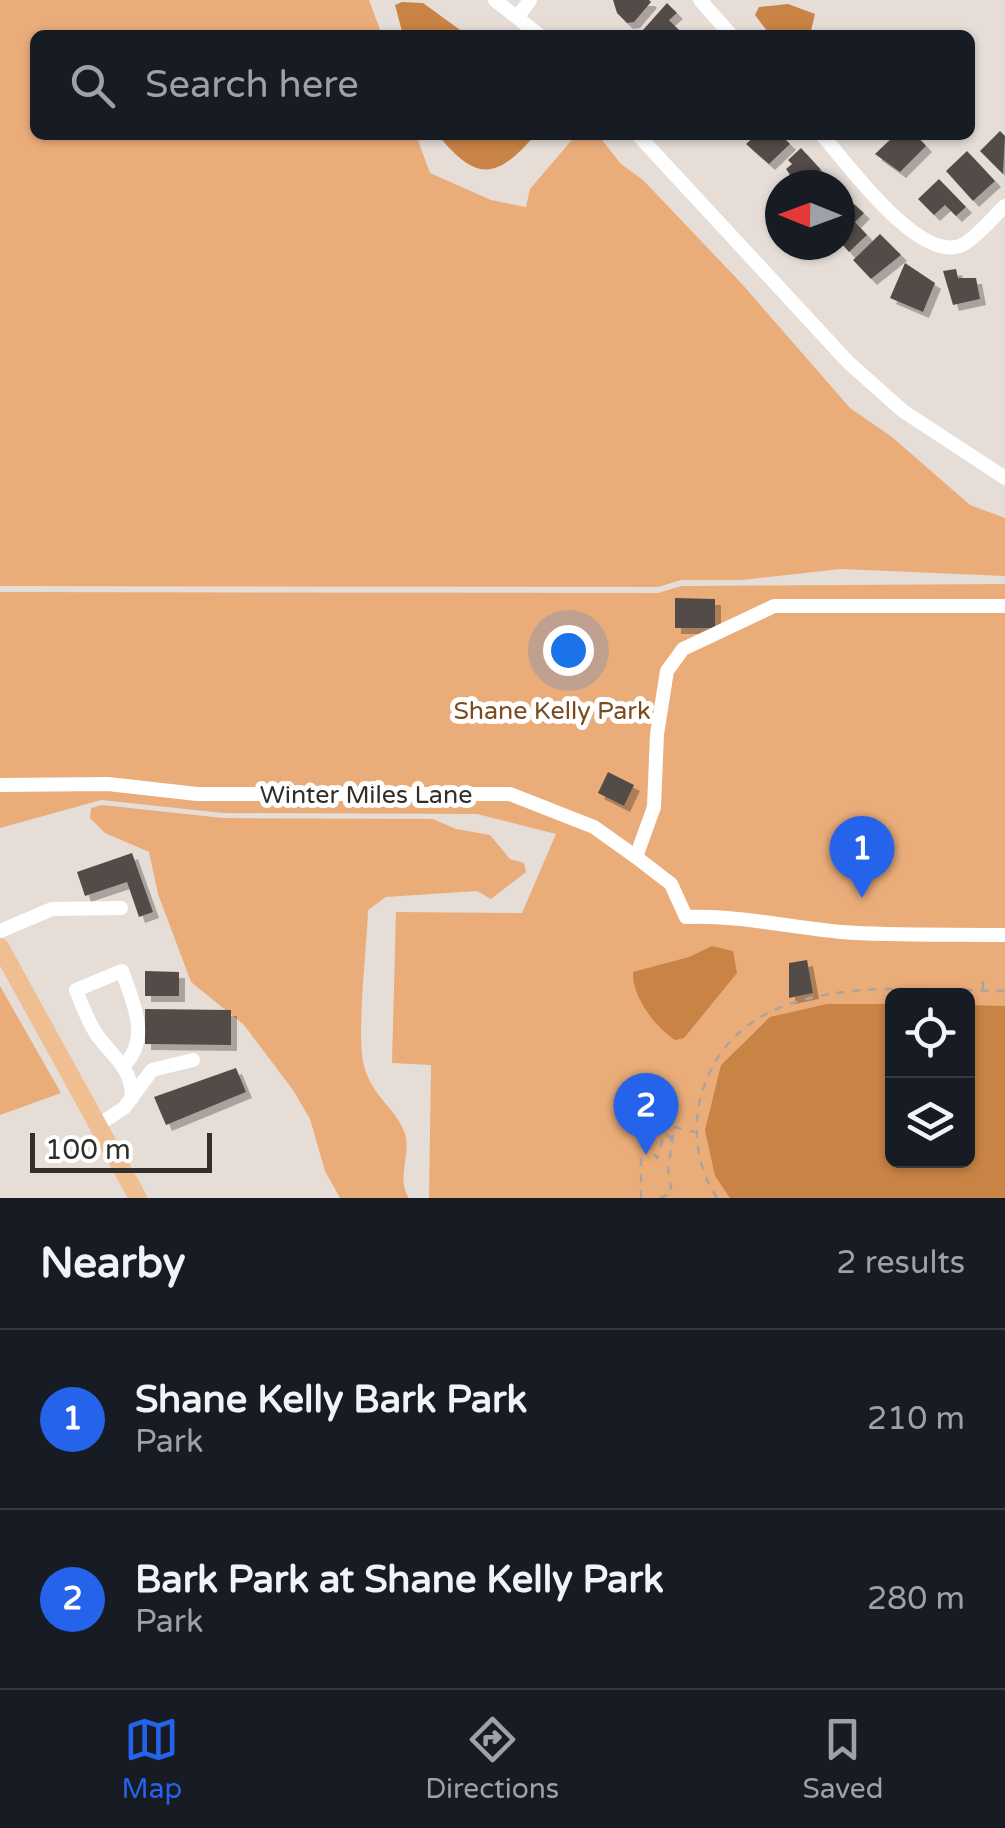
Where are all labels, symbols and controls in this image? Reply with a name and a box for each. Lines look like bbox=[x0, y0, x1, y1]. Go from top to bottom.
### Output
search box bbox=[30, 30, 975, 140]
icon: search bbox=[65, 58, 120, 113]
text: Search here bbox=[145, 62, 359, 108]
north arrow bbox=[765, 170, 855, 260]
your location bbox=[543, 625, 594, 676]
park label: Shane Kelly Park bbox=[453, 696, 651, 726]
street label: Winter Miles Lane bbox=[260, 780, 472, 810]
pin: 1 bbox=[830, 816, 894, 898]
map controls bbox=[885, 988, 975, 1168]
button: locate bbox=[885, 988, 975, 1078]
pin: 2 bbox=[614, 1072, 678, 1155]
button: layers bbox=[885, 1078, 975, 1168]
scale bar bbox=[30, 1128, 212, 1172]
text: 100 m bbox=[45, 1133, 131, 1167]
text: Nearby bbox=[40, 1238, 185, 1289]
text: 2 results bbox=[836, 1244, 965, 1282]
text: Shane Kelly Bark Park bbox=[135, 1377, 527, 1423]
text: 1 bbox=[62, 1400, 83, 1438]
text: 210 m bbox=[867, 1400, 965, 1438]
text: Park bbox=[135, 1423, 203, 1461]
text: Bark Park at Shane Kelly Park bbox=[135, 1557, 664, 1603]
text: 2 bbox=[62, 1580, 83, 1618]
text: 280 m bbox=[867, 1580, 965, 1618]
text: Park bbox=[135, 1603, 203, 1641]
tab: Map bbox=[122, 1712, 182, 1806]
tab: Directions bbox=[425, 1712, 559, 1806]
tab: Saved bbox=[802, 1712, 883, 1806]

